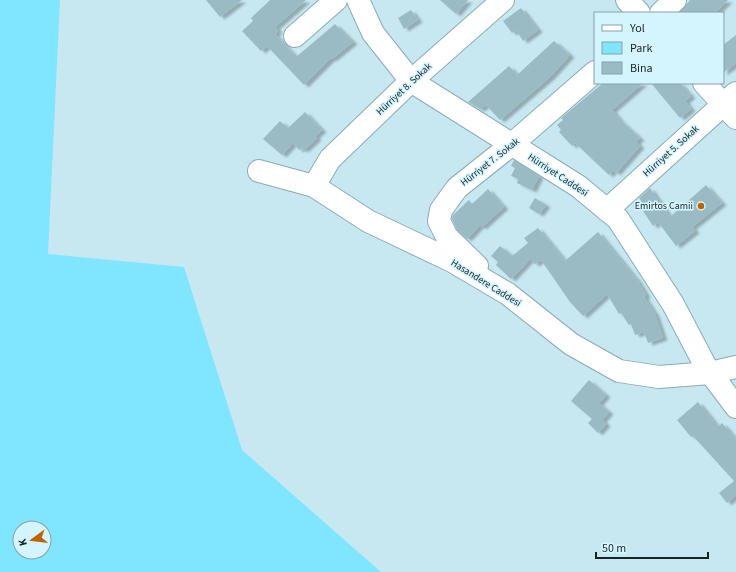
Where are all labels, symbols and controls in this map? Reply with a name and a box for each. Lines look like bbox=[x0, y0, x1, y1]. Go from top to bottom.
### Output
legend bbox=[594, 12, 724, 84]
text: Yol bbox=[629, 20, 645, 37]
text: Park bbox=[630, 40, 652, 57]
street label: Hürriyet 8. Sokak bbox=[373, 60, 435, 118]
text: Bina bbox=[630, 60, 653, 77]
street label: Hürriyet 5. Sokak bbox=[640, 122, 702, 180]
street label: Hürriyet 7. Sokak bbox=[458, 135, 522, 189]
street label: Hürriyet Caddesi bbox=[525, 150, 591, 200]
place label: Emirtos Camii bbox=[635, 199, 693, 213]
marker: Emirtos Camii bbox=[696, 201, 706, 211]
street label: Hasandere Caddesi bbox=[448, 256, 524, 310]
north arrow bbox=[12, 520, 52, 560]
scale bar bbox=[596, 534, 708, 560]
text: K bbox=[15, 537, 31, 548]
text: 50 m bbox=[602, 540, 626, 557]

